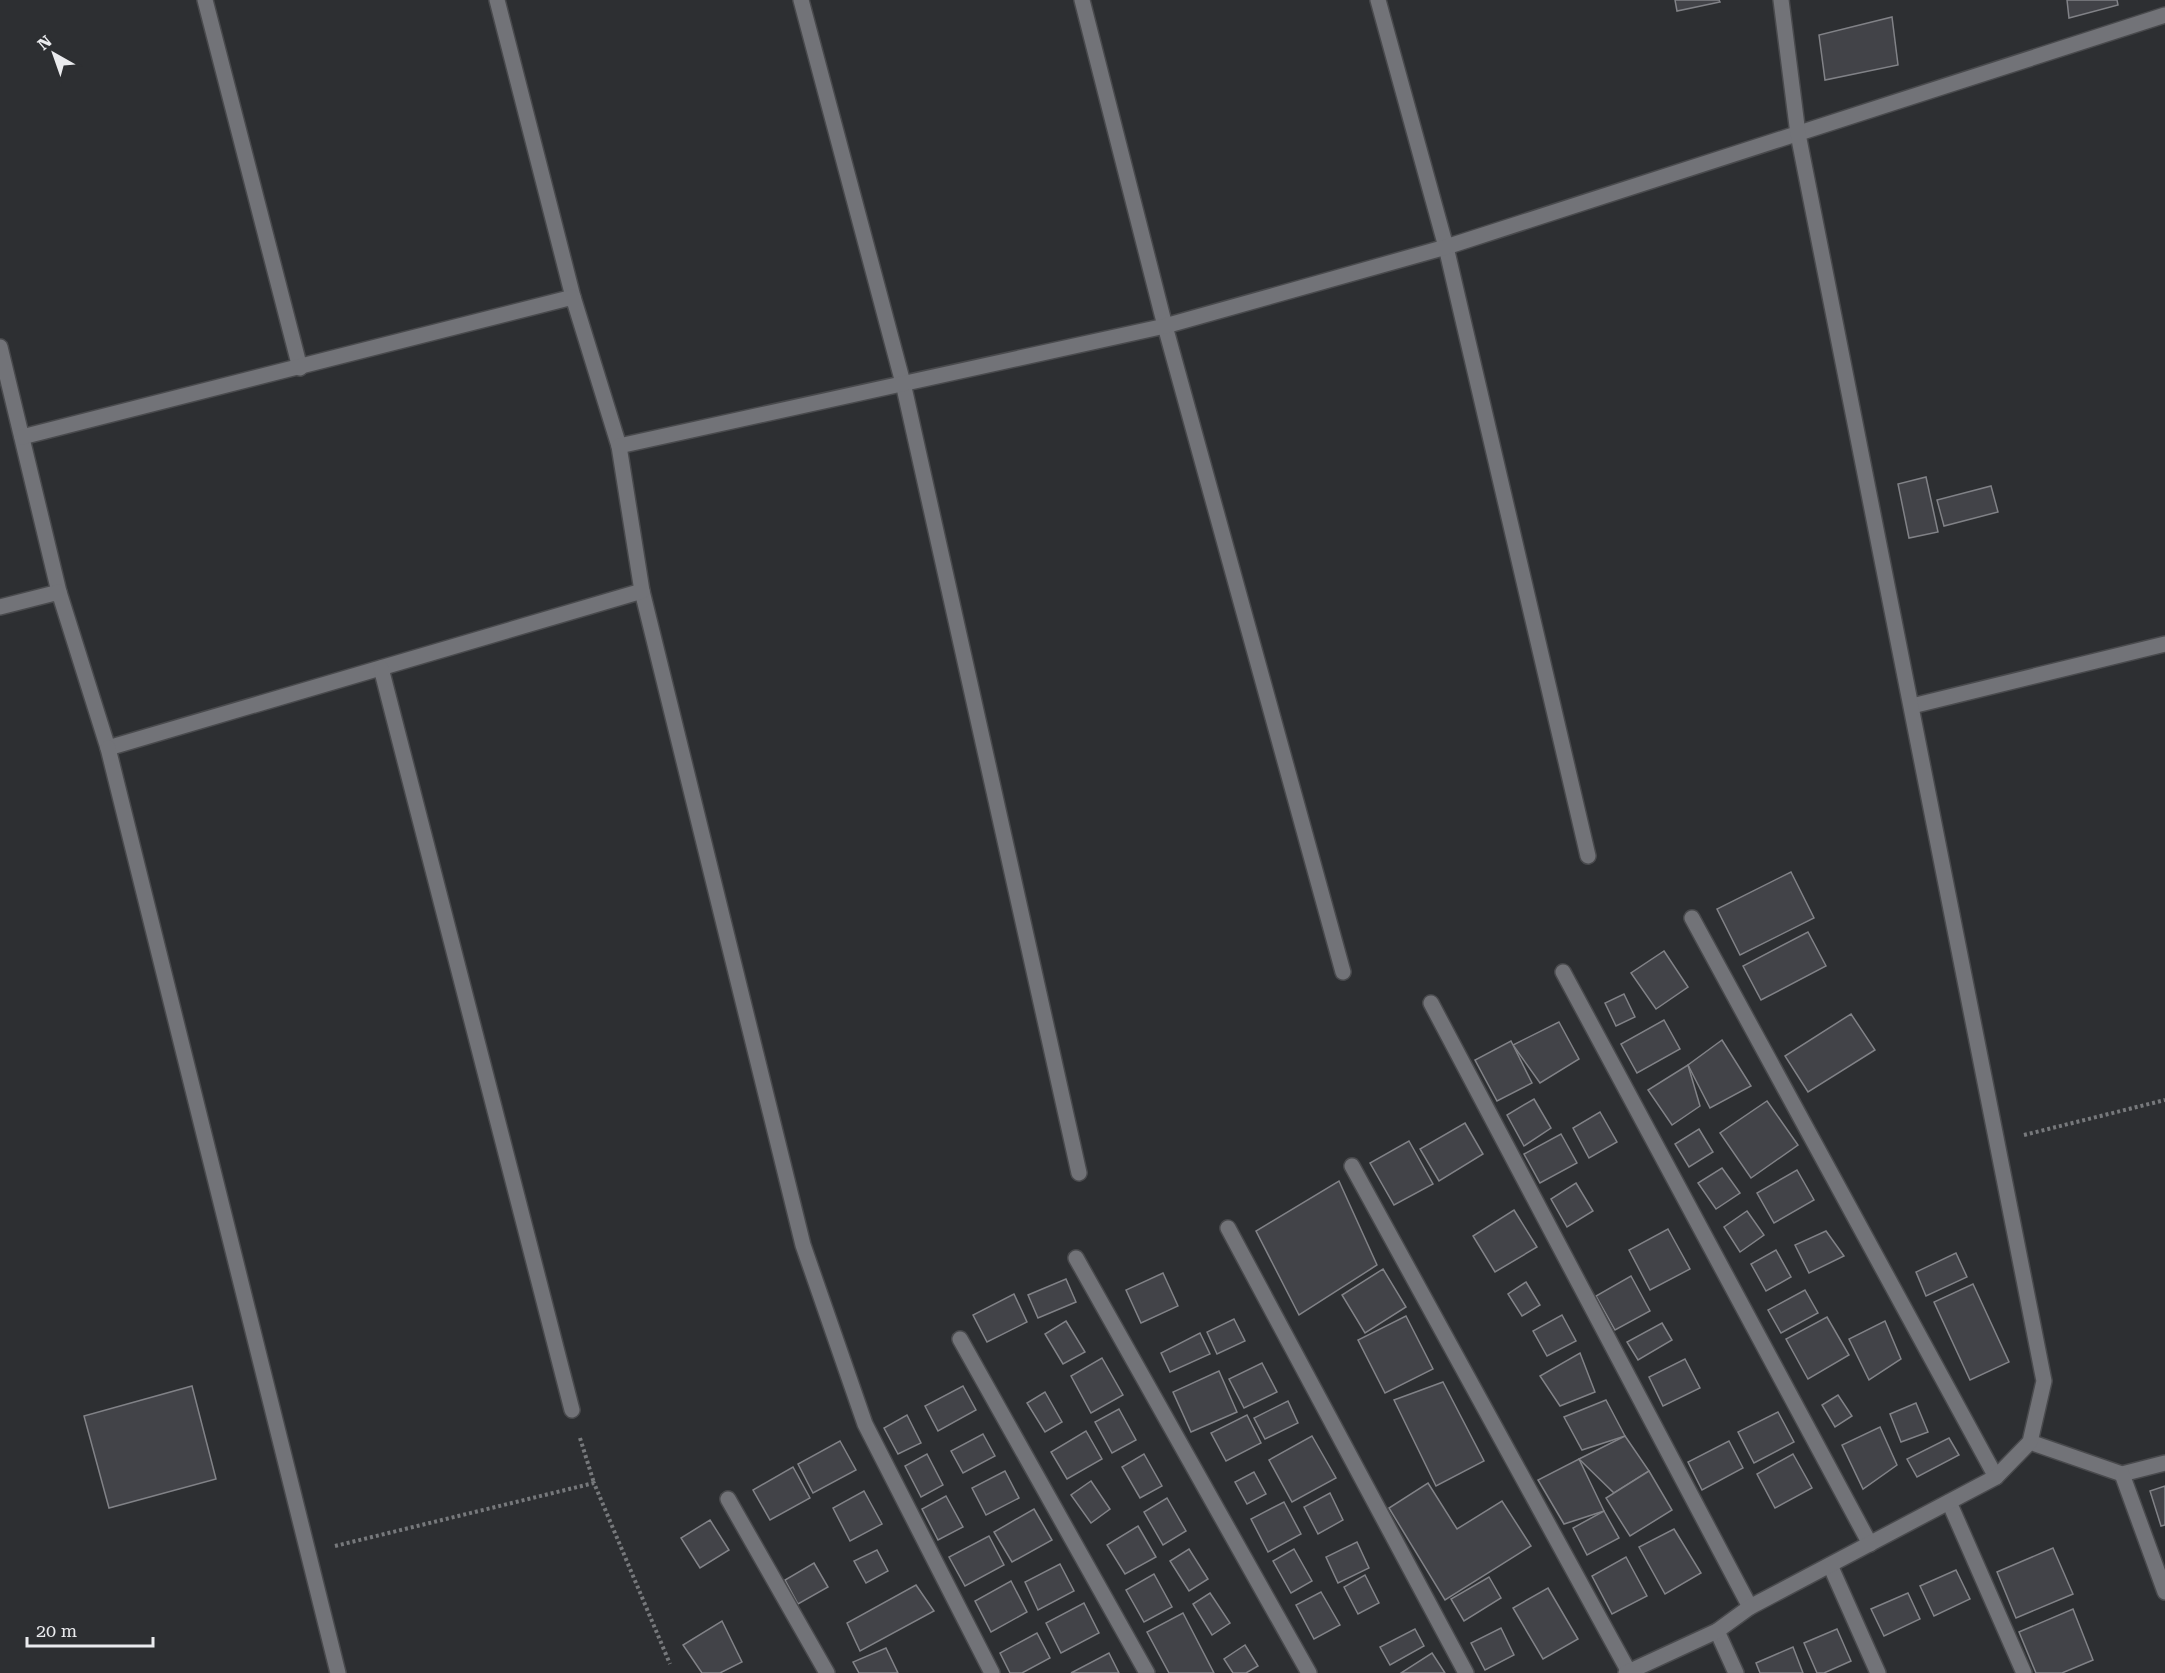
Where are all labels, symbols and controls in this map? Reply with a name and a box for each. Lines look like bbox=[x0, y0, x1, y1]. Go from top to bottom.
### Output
north arrow bbox=[24, 24, 84, 84]
text: N bbox=[34, 32, 56, 54]
scale bar bbox=[27, 1610, 153, 1648]
text: 20 m bbox=[36, 1620, 77, 1641]

